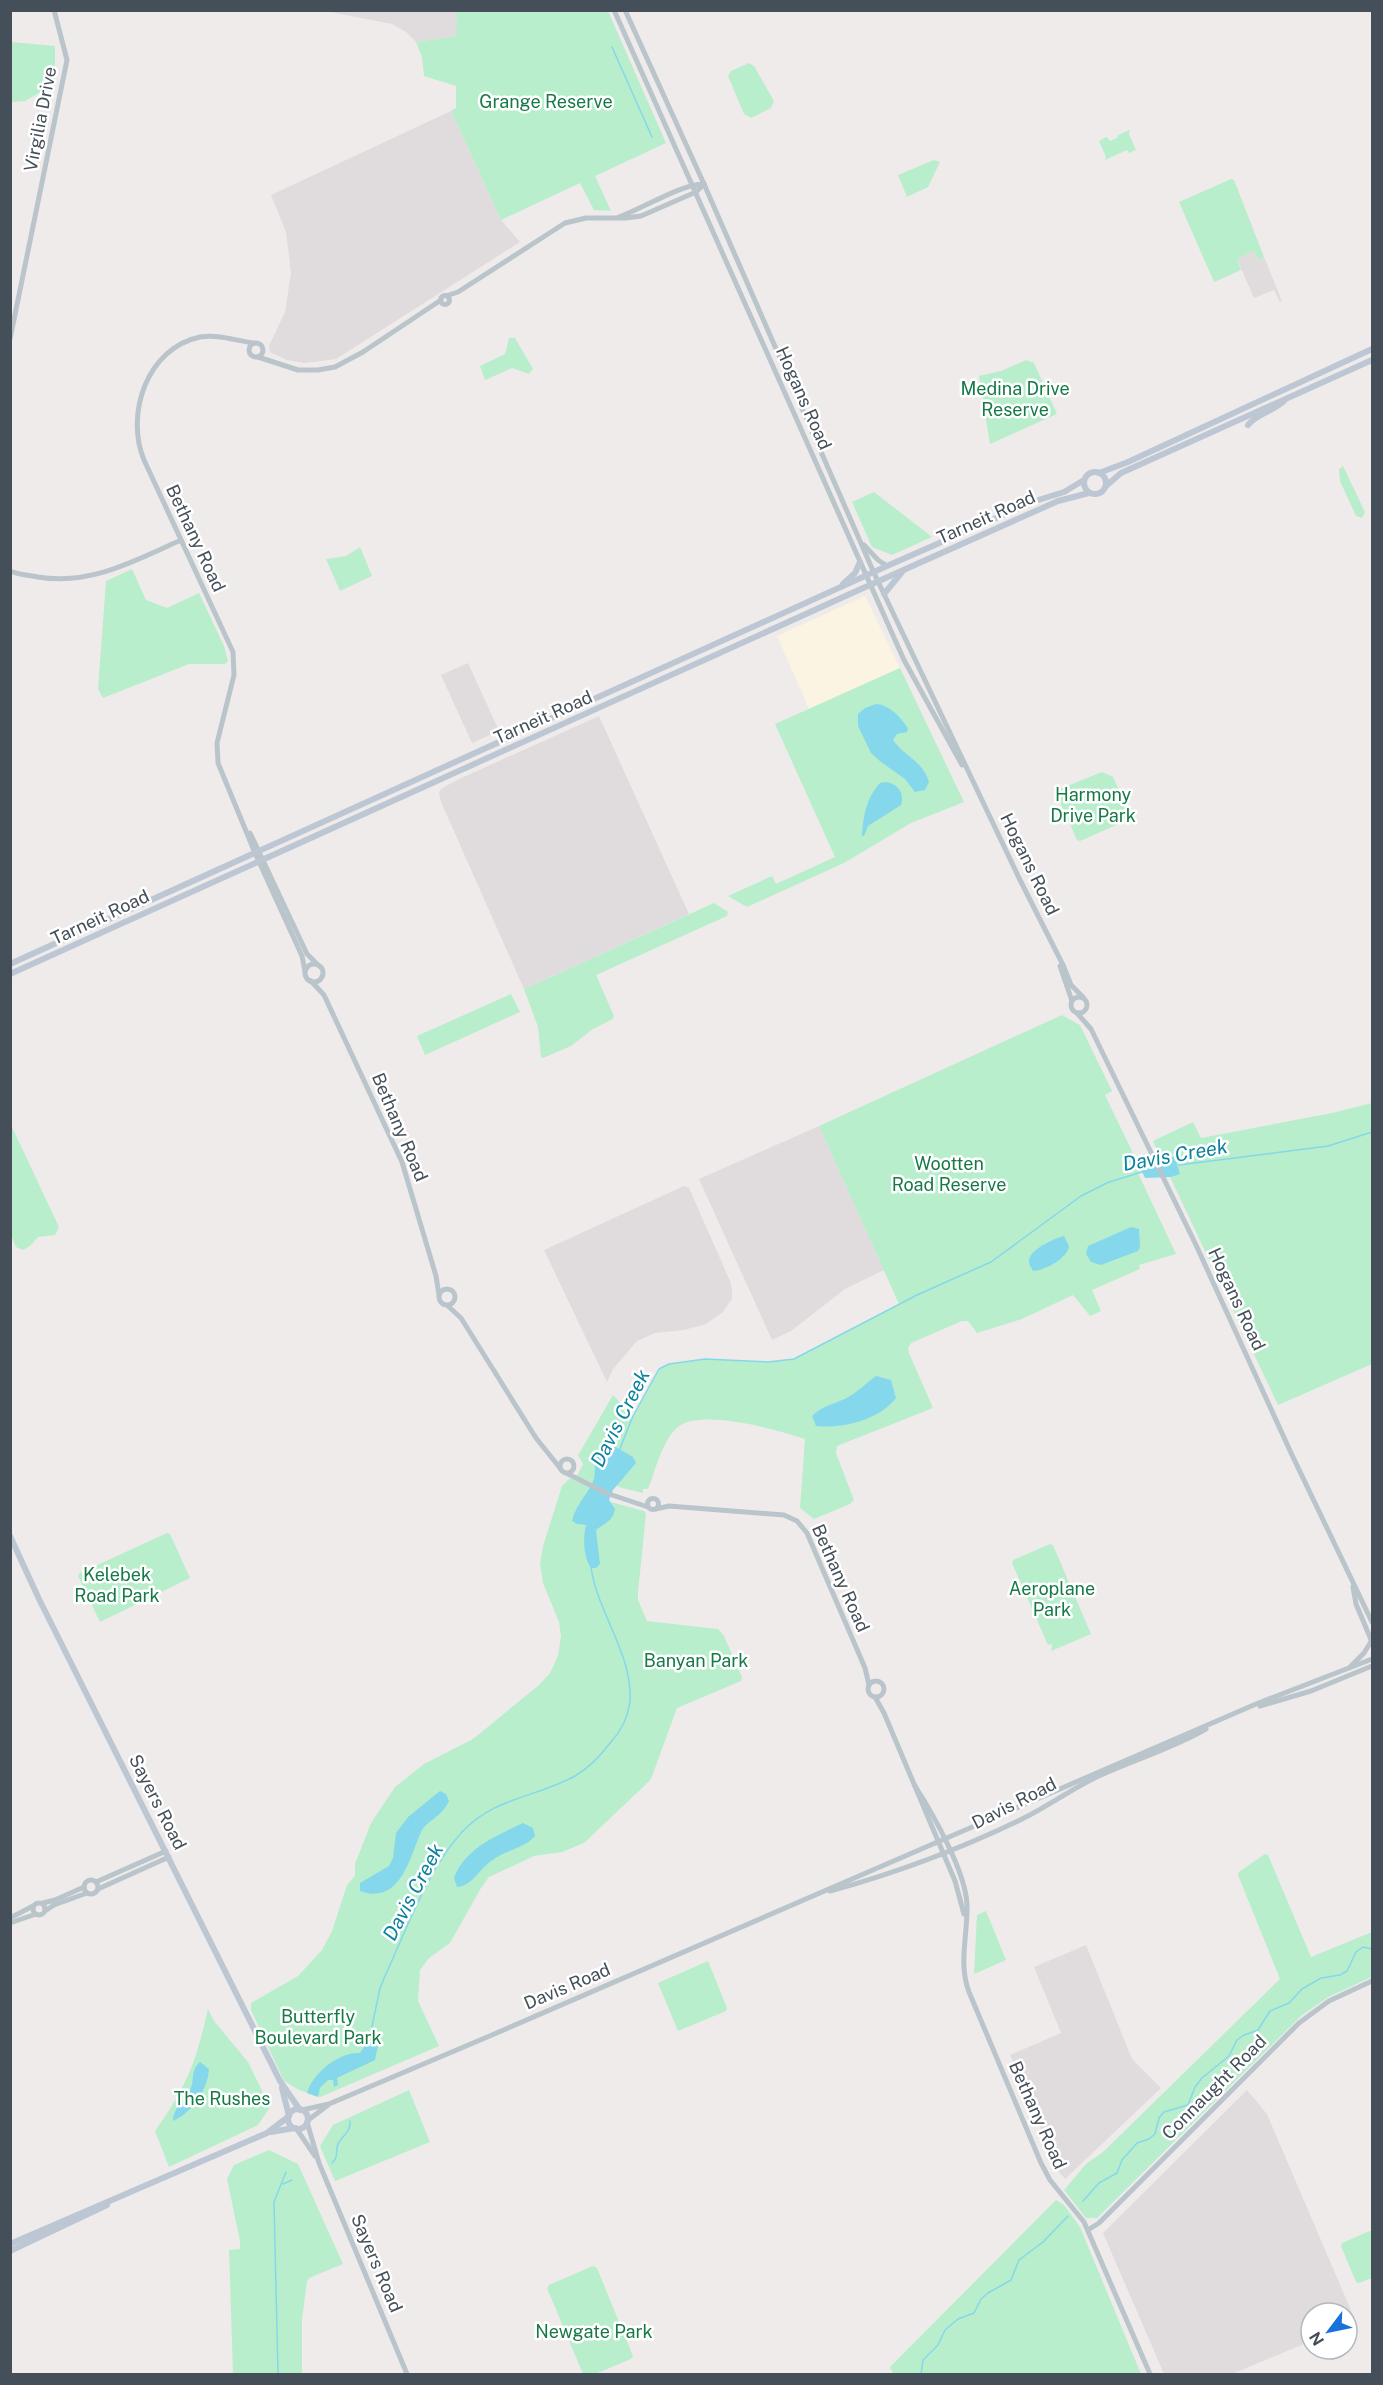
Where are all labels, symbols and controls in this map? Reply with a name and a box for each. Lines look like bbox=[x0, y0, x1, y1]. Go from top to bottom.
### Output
street label: Virgilia Drive bbox=[20, 65, 60, 173]
park label: Grange Reserve bbox=[479, 91, 613, 112]
street label: Hogans Road bbox=[772, 343, 836, 453]
park label: Medina Drive Reserve bbox=[960, 378, 1070, 420]
street label: Bethany Road bbox=[162, 481, 230, 595]
street label: Tarneit Road bbox=[933, 486, 1039, 548]
street label: Tarneit Road bbox=[490, 686, 596, 748]
park label: Harmony Drive Park bbox=[1050, 784, 1136, 826]
street label: Hogans Road bbox=[996, 810, 1064, 918]
street label: Tarneit Road bbox=[48, 885, 152, 949]
street label: Bethany Road bbox=[368, 1070, 432, 1184]
water label: Davis Creek bbox=[1121, 1134, 1230, 1176]
park label: Wootten Road Reserve bbox=[892, 1153, 1006, 1195]
street label: Hogans Road bbox=[1204, 1244, 1270, 1354]
water label: Davis Creek bbox=[585, 1365, 655, 1471]
street label: Bethany Road bbox=[808, 1521, 874, 1635]
park label: Kelebek Road Park bbox=[74, 1564, 160, 1606]
park label: Aeroplane Park bbox=[1009, 1578, 1095, 1620]
park label: Banyan Park bbox=[644, 1650, 748, 1671]
street label: Sayers Road bbox=[125, 1751, 191, 1853]
street label: Davis Road bbox=[968, 1773, 1060, 1833]
water label: Davis Creek bbox=[377, 1839, 449, 1944]
street label: Davis Road bbox=[521, 1958, 613, 2014]
park label: Butterfly Boulevard Park bbox=[254, 2006, 382, 2048]
street label: Connaught Road bbox=[1157, 2030, 1271, 2144]
street label: Bethany Road bbox=[1005, 2058, 1071, 2172]
park label: The Rushes bbox=[174, 2088, 270, 2109]
street label: Sayers Road bbox=[347, 2211, 407, 2315]
north arrow bbox=[1299, 2301, 1359, 2361]
park label: Newgate Park bbox=[535, 2321, 653, 2342]
text: N bbox=[1305, 2328, 1328, 2349]

